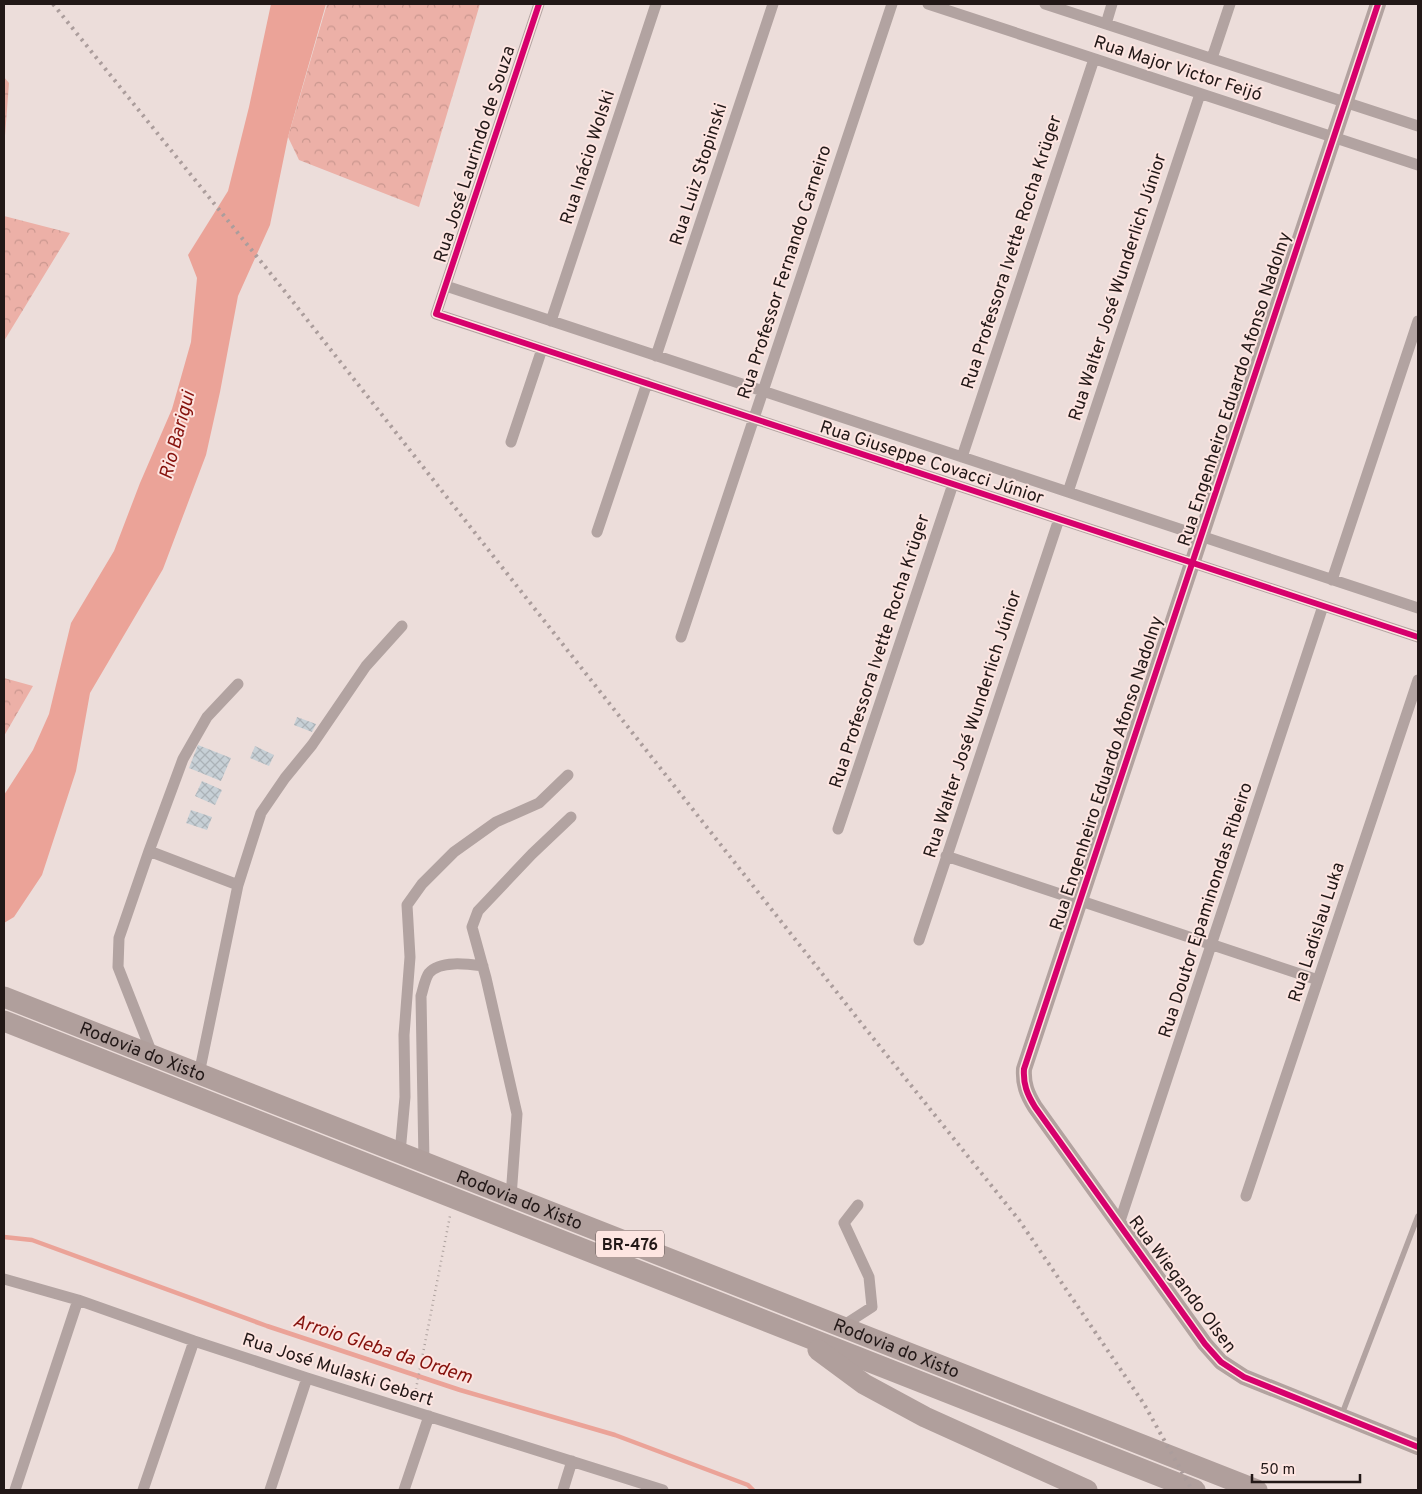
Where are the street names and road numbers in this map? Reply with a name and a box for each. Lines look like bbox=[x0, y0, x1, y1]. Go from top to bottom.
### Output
street label: Rua Major Victor Feijó bbox=[1090, 31, 1265, 108]
street label: Rua José Laurindo de Souza bbox=[429, 43, 521, 266]
street label: Rua Inácio Wolski bbox=[556, 87, 621, 228]
street label: Rua Luiz Stopinski bbox=[666, 100, 733, 249]
street label: Rua Professora Ivette Rocha Krüger bbox=[957, 112, 1068, 392]
street label: Rua Professor Fernando Carneiro bbox=[733, 142, 837, 403]
street label: Rua Walter José Wunderlich Júnior bbox=[1064, 151, 1173, 424]
street label: Rua Engenheiro Eduardo Afonso Nadolny bbox=[1174, 229, 1297, 550]
street label: Rua Giuseppe Covacci Júnior bbox=[817, 416, 1046, 511]
street label: Rua Professora Ivette Rocha Krüger bbox=[825, 511, 936, 791]
street label: Rua Walter José Wunderlich Júnior bbox=[919, 588, 1028, 861]
street label: Rua Engenheiro Eduardo Afonso Nadolny bbox=[1046, 613, 1169, 934]
street label: Rua Doutor Epaminondas Ribeiro bbox=[1154, 780, 1259, 1041]
street label: Rua Ladislau Luka bbox=[1284, 860, 1351, 1005]
street label: Rodovia do Xisto bbox=[76, 1018, 209, 1088]
street label: Rodovia do Xisto bbox=[452, 1166, 586, 1236]
street label: Rua Wiegando Olsen bbox=[1123, 1212, 1241, 1358]
road number: BR-476 bbox=[596, 1230, 664, 1258]
street label: Rodovia do Xisto bbox=[829, 1314, 962, 1385]
street label: Rua José Mulaski Gebert bbox=[239, 1329, 436, 1412]

